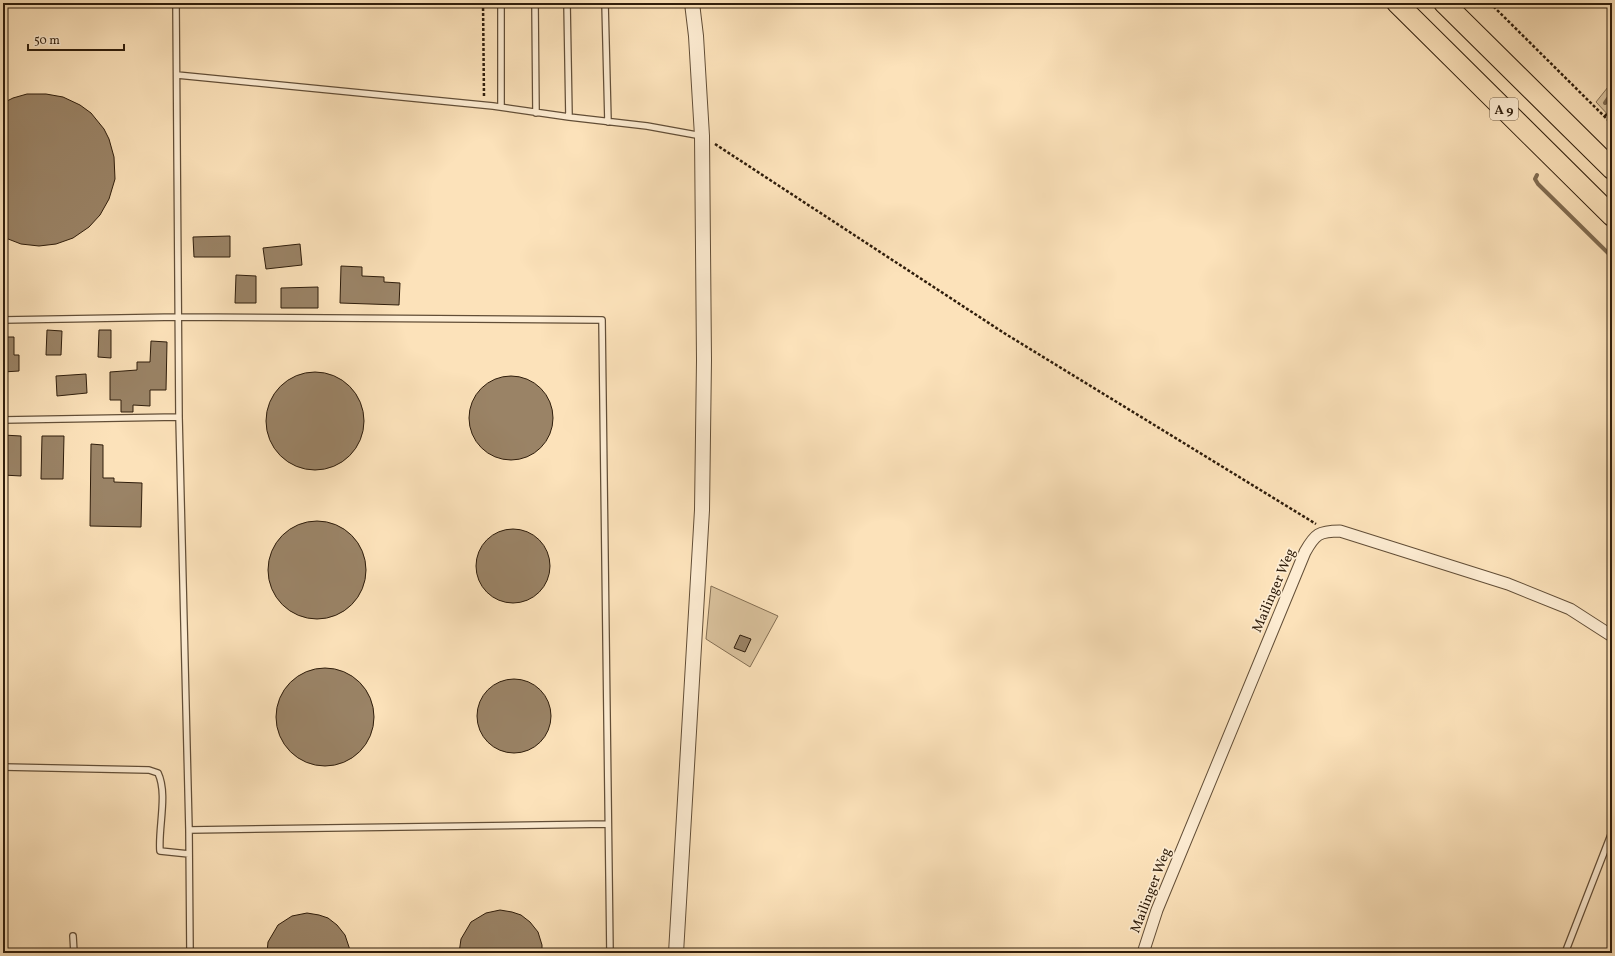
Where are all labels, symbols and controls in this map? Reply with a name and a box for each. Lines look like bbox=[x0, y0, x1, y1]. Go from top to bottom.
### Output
scale bar bbox=[28, 26, 124, 52]
text: 50 m bbox=[34, 33, 60, 49]
road number: A 9 bbox=[1490, 98, 1518, 120]
street label: Mailinger Weg bbox=[1248, 546, 1301, 636]
street label: Mailinger Weg bbox=[1126, 845, 1176, 936]

